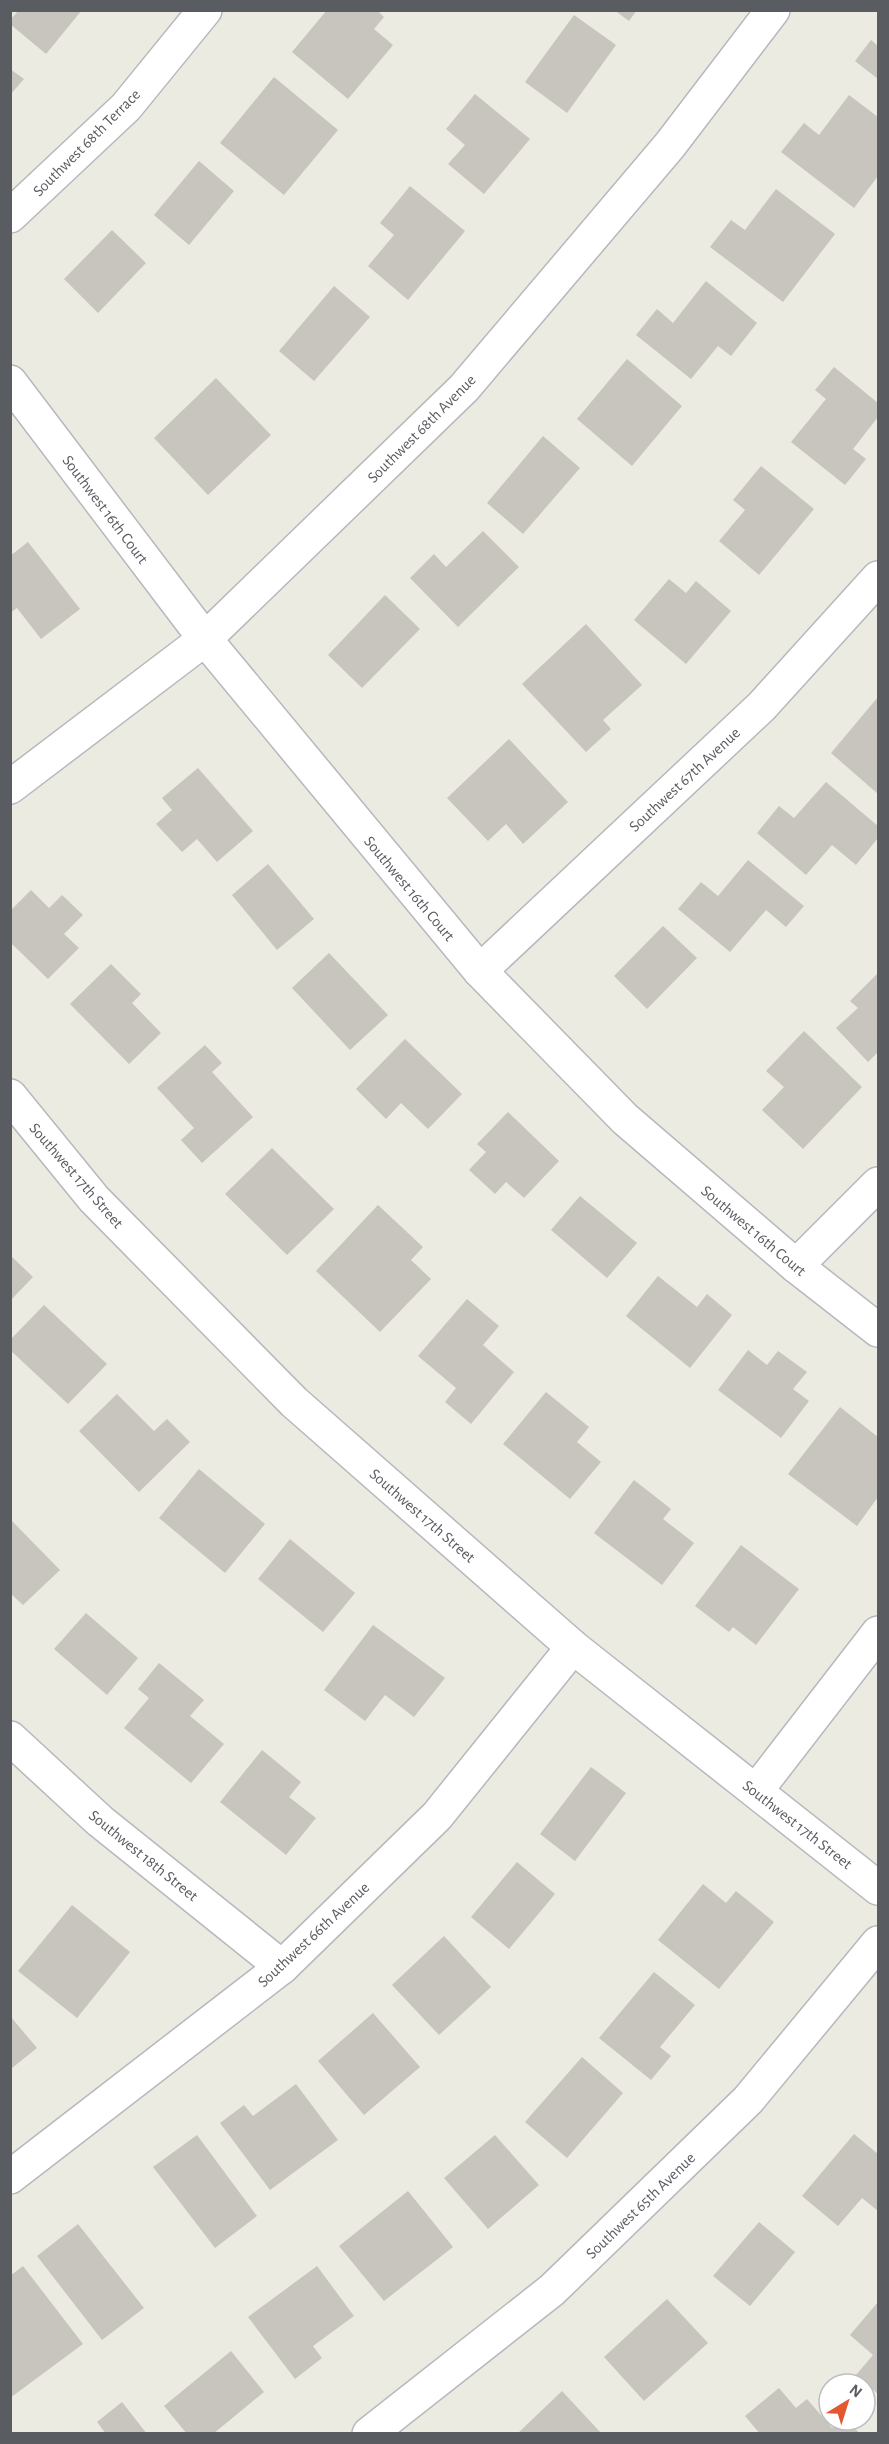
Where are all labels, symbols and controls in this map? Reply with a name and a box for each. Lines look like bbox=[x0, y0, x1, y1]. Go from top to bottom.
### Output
street label: Southwest 68th Terrace bbox=[30, 86, 143, 199]
street label: Southwest 68th Avenue bbox=[365, 372, 479, 486]
street label: Southwest 16th Court bbox=[59, 452, 151, 567]
street label: Southwest 67th Avenue bbox=[626, 724, 743, 835]
street label: Southwest 16th Court bbox=[361, 833, 458, 944]
street label: Southwest 17th Street bbox=[26, 1120, 126, 1231]
street label: Southwest 16th Court bbox=[698, 1182, 809, 1279]
street label: Southwest 17th Street bbox=[367, 1466, 478, 1566]
street label: Southwest 17th Street bbox=[740, 1777, 855, 1872]
street label: Southwest 18th Street bbox=[86, 1807, 201, 1904]
street label: Southwest 66th Avenue bbox=[255, 1879, 372, 1990]
street label: Southwest 65th Avenue bbox=[583, 2150, 698, 2262]
north arrow bbox=[817, 2372, 877, 2432]
text: N bbox=[846, 2381, 865, 2401]

